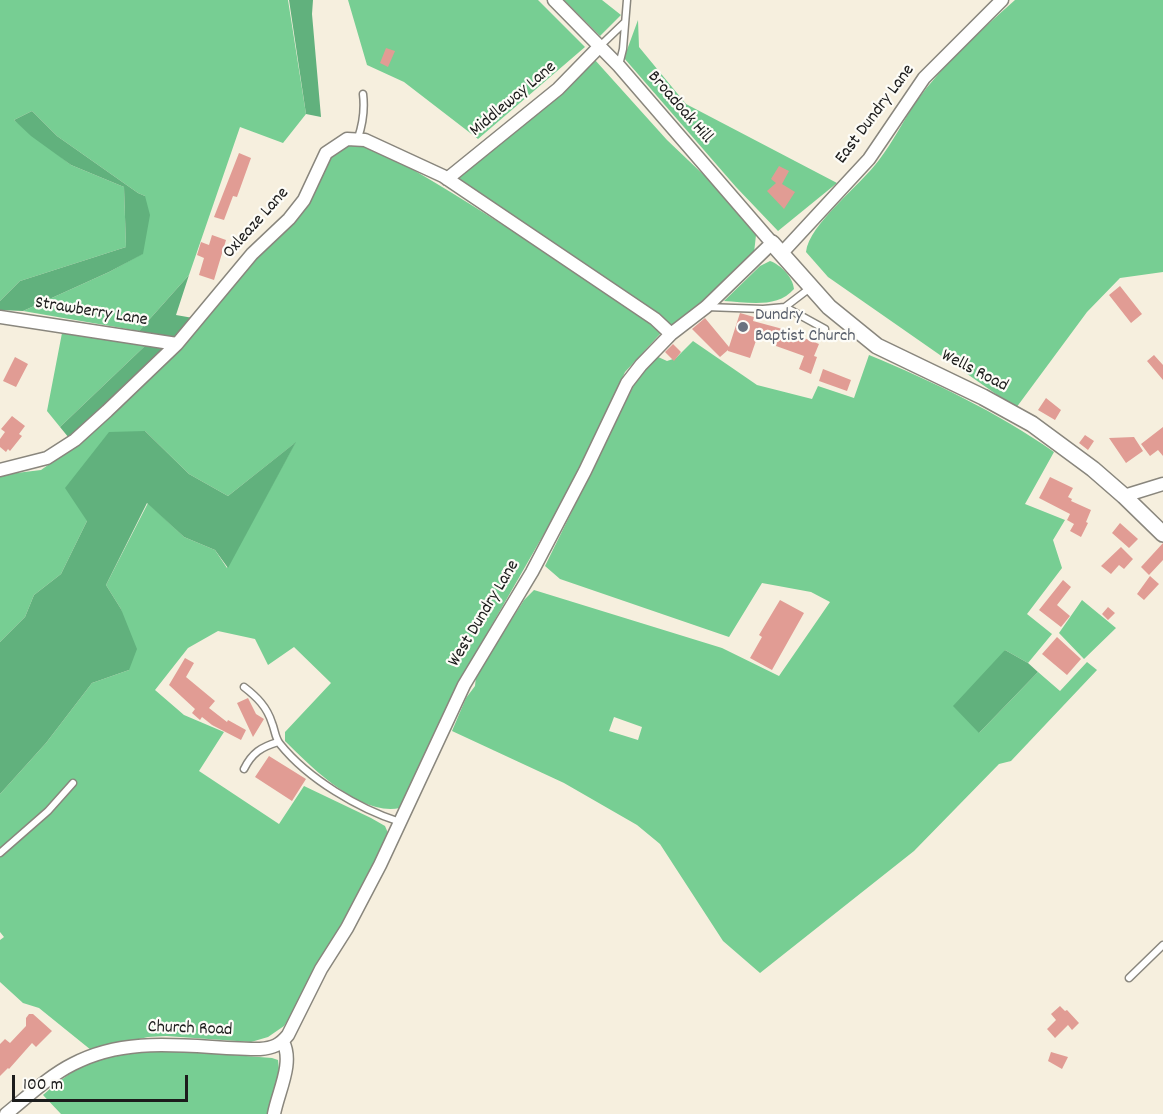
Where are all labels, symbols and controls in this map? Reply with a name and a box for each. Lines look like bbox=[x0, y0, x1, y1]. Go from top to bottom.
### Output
street label: Middleway Lane bbox=[466, 58, 562, 142]
street label: East Dundry Lane bbox=[832, 61, 920, 169]
street label: Broadoak Hill bbox=[642, 67, 716, 149]
street label: Oxleaze Lane bbox=[219, 184, 295, 264]
street label: Strawberry Lane bbox=[33, 293, 149, 333]
place label: Dundry Baptist Church bbox=[755, 306, 856, 348]
marker: Dundry Baptist Church bbox=[736, 320, 750, 334]
street label: Wells Road bbox=[937, 346, 1011, 398]
street label: West Dundry Lane bbox=[445, 557, 525, 671]
street label: Church Road bbox=[147, 1018, 233, 1042]
scale bar bbox=[15, 1063, 190, 1101]
text: 100 m bbox=[23, 1073, 63, 1098]

